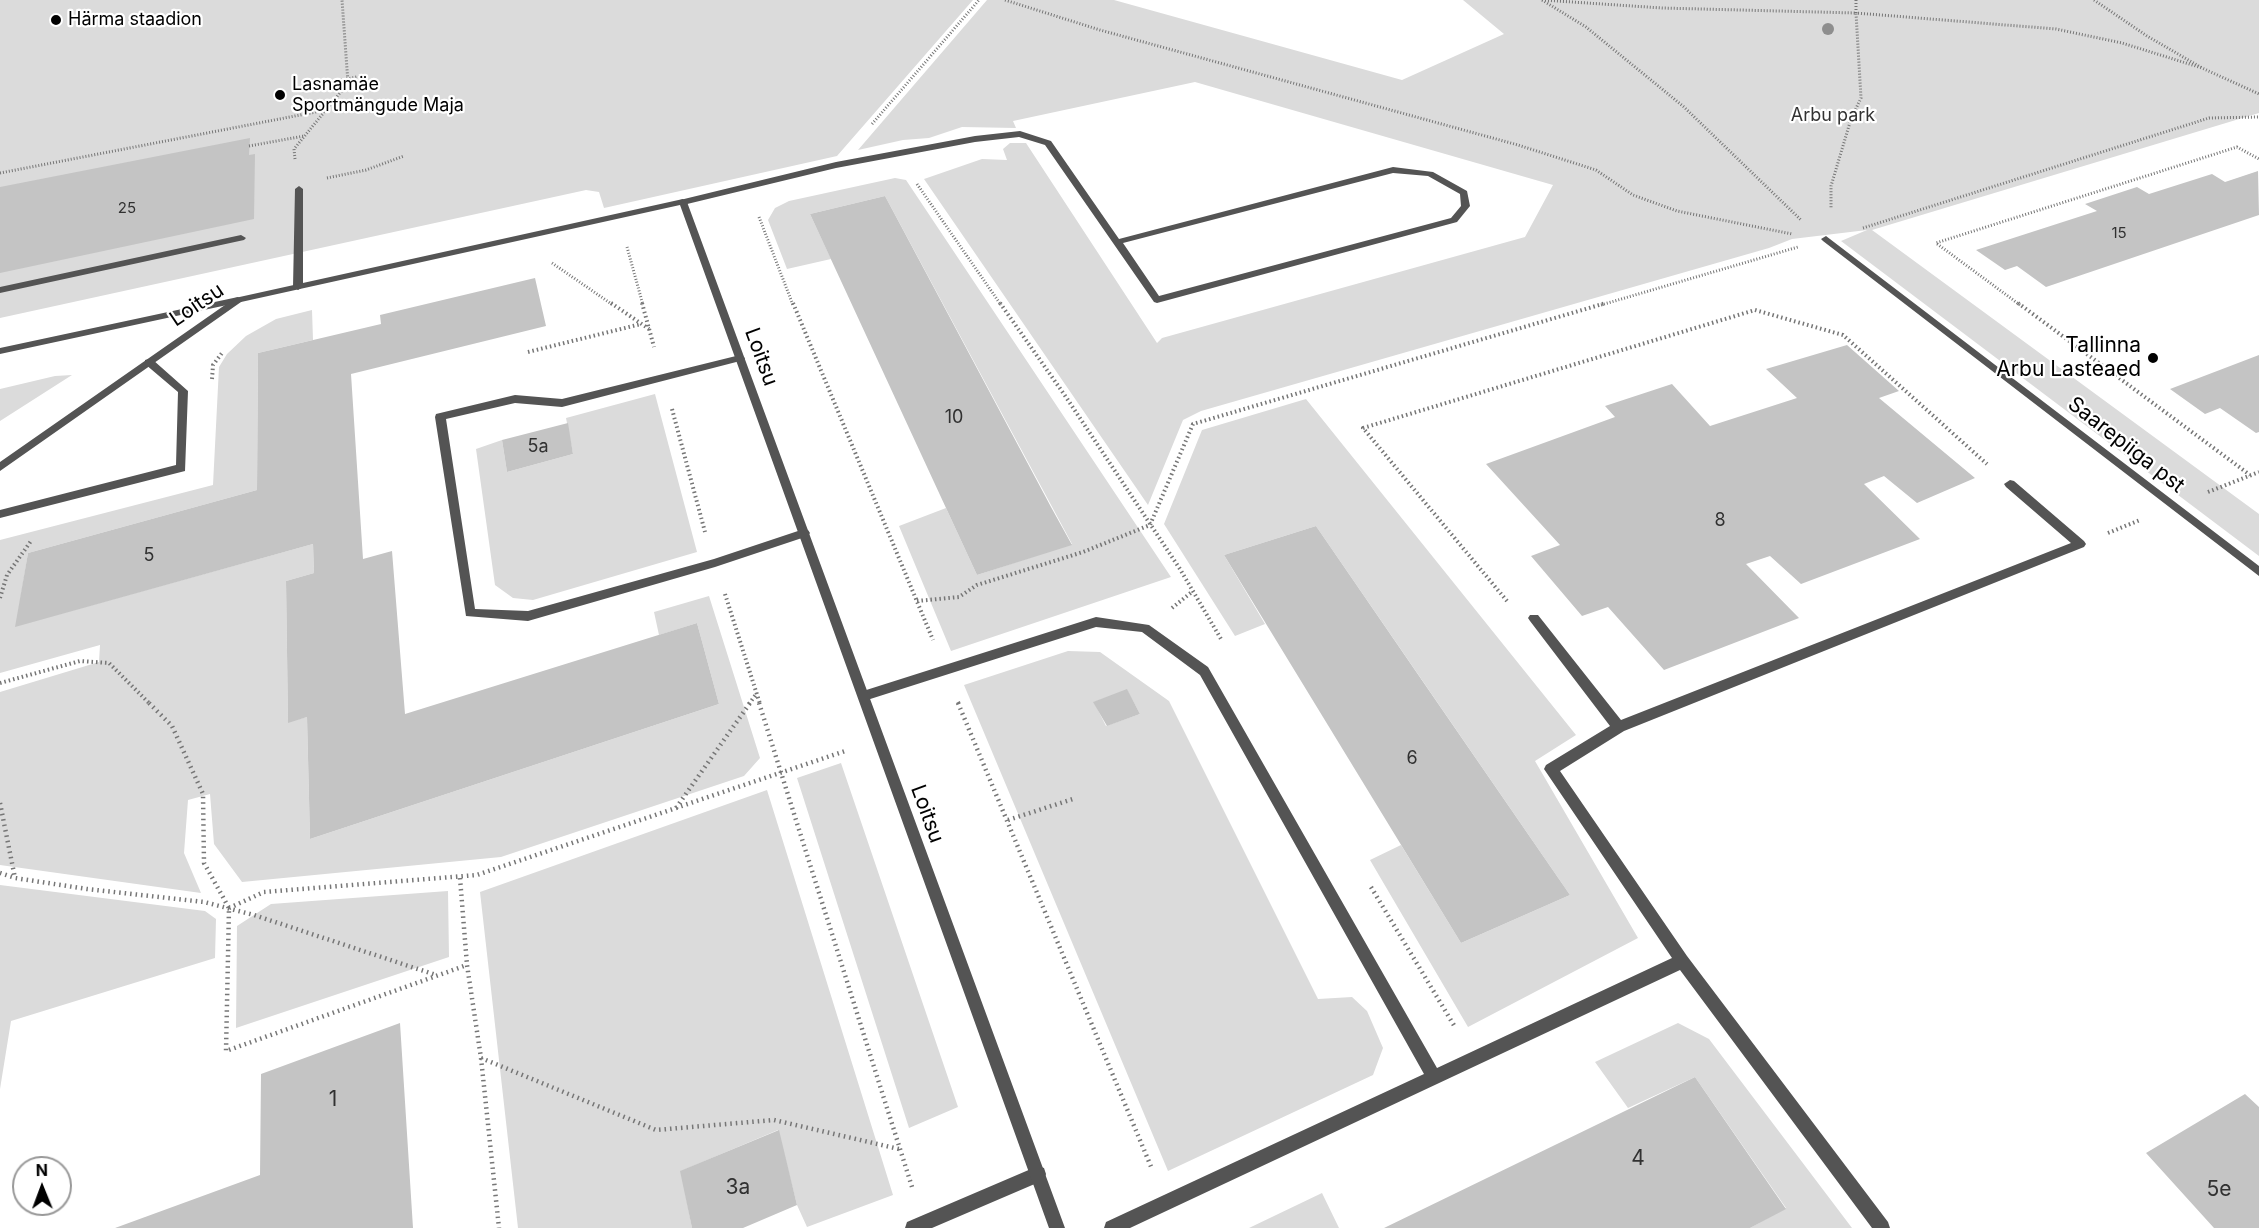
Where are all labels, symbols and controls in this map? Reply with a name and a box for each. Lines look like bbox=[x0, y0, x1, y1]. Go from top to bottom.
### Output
place label: Härma staadion bbox=[68, 9, 202, 31]
marker: Härma staadion bbox=[49, 13, 63, 27]
place label: Lasnamäe Sportmängude Maja bbox=[292, 74, 464, 116]
marker: Lasnamäe Sportmängude Maja bbox=[273, 88, 287, 102]
park label: Arbu park bbox=[1791, 105, 1875, 127]
house number: 25 bbox=[118, 199, 136, 217]
house number: 15 bbox=[2111, 224, 2127, 242]
street label: Loitsu bbox=[165, 278, 229, 332]
street label: Loitsu bbox=[739, 325, 783, 389]
place label: Tallinna Arbu Lasteaed bbox=[1996, 333, 2141, 383]
marker: Tallinna Arbu Lasteaed bbox=[2146, 351, 2160, 365]
street label: Saarepiiga pst bbox=[2063, 392, 2189, 498]
house number: 10 bbox=[945, 407, 963, 429]
house number: 5a bbox=[527, 436, 549, 458]
house number: 8 bbox=[1714, 510, 1726, 532]
house number: 5 bbox=[144, 545, 154, 567]
house number: 6 bbox=[1406, 748, 1418, 770]
street label: Loitsu bbox=[905, 782, 949, 846]
house number: 1 bbox=[329, 1087, 337, 1113]
house number: 4 bbox=[1631, 1146, 1645, 1172]
north arrow bbox=[12, 1156, 72, 1216]
text: N bbox=[35, 1160, 48, 1180]
house number: 3a bbox=[726, 1175, 750, 1201]
house number: 5e bbox=[2206, 1177, 2232, 1203]

